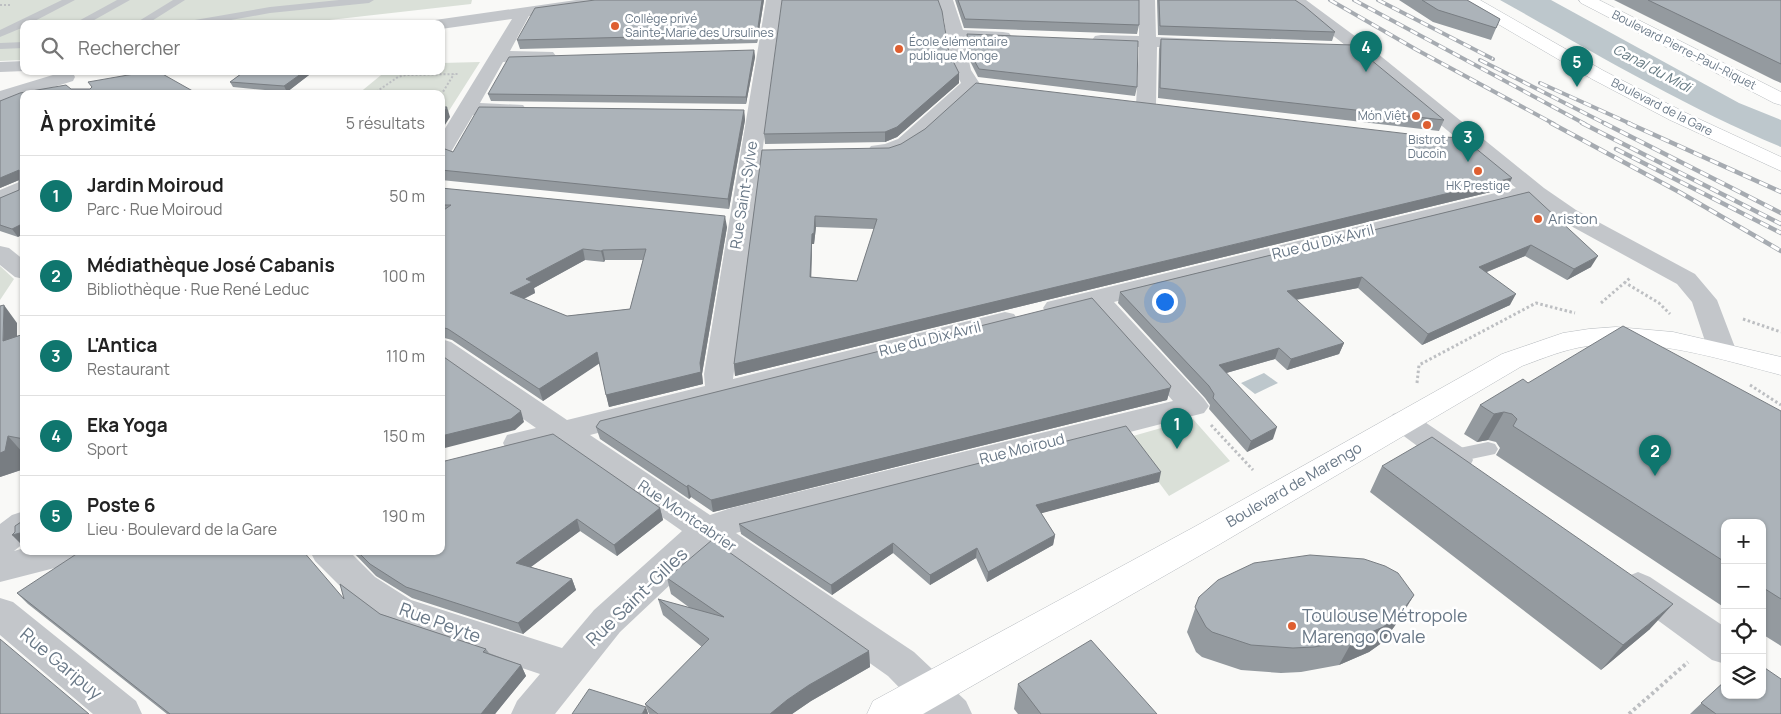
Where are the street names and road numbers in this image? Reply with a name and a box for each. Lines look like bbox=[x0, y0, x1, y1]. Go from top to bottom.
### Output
street label: Boulevard Pierre-Paul-Riquet bbox=[1609, 6, 1760, 94]
street label: Boulevard de la Gare bbox=[1608, 74, 1716, 140]
street label: Rue Saint-Sylve bbox=[725, 139, 762, 250]
street label: Rue du Dix Avril bbox=[1270, 219, 1376, 264]
street label: Rue du Dix Avril bbox=[877, 316, 983, 361]
street label: Rue Moiroud bbox=[977, 428, 1067, 469]
street label: Boulevard de Marengo bbox=[1222, 437, 1366, 532]
street label: Rue Montcabrier bbox=[634, 475, 741, 557]
street label: Rue Saint-Gilles bbox=[580, 542, 692, 651]
street label: Rue Peyte bbox=[396, 596, 484, 648]
street label: Rue Garipuy bbox=[15, 622, 108, 705]

